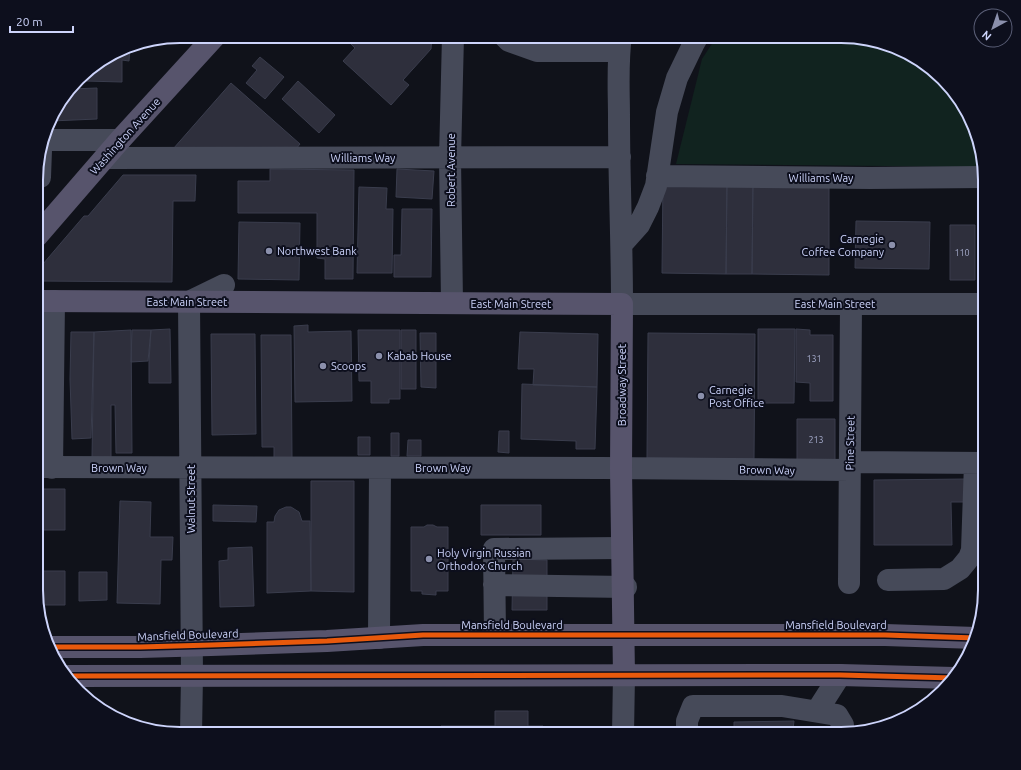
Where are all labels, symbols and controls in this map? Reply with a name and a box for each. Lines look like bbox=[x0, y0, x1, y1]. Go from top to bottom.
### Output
scale bar bbox=[10, 8, 73, 34]
north arrow bbox=[973, 8, 1013, 48]
text: 20 m bbox=[16, 15, 43, 28]
text: N bbox=[980, 28, 994, 43]
street label: Washington Avenue bbox=[88, 95, 162, 177]
street label: Robert Avenue bbox=[445, 133, 457, 207]
street label: Williams Way bbox=[331, 152, 396, 164]
street label: Williams Way bbox=[789, 172, 854, 184]
place label: Carnegie Coffee Company bbox=[802, 233, 885, 258]
marker: Carnegie Coffee Company bbox=[887, 240, 897, 250]
place label: Northwest Bank bbox=[277, 245, 357, 257]
marker: Northwest Bank bbox=[264, 246, 274, 256]
house number: 110 bbox=[954, 248, 970, 258]
street label: East Main Street bbox=[147, 296, 228, 308]
street label: East Main Street bbox=[471, 298, 552, 310]
street label: East Main Street bbox=[795, 298, 876, 310]
street label: Broadway Street bbox=[616, 343, 628, 426]
place label: Kabab House bbox=[387, 350, 452, 362]
marker: Kabab House bbox=[374, 351, 384, 361]
house number: 131 bbox=[806, 354, 822, 364]
place label: Scoops bbox=[331, 360, 366, 372]
marker: Scoops bbox=[318, 361, 328, 371]
place label: Carnegie Post Office bbox=[709, 384, 764, 409]
marker: Carnegie Post Office bbox=[696, 391, 706, 401]
street label: Pine Street bbox=[844, 415, 856, 471]
house number: 213 bbox=[808, 435, 824, 445]
street label: Brown Way bbox=[91, 462, 148, 474]
street label: Brown Way bbox=[415, 462, 472, 474]
street label: Walnut Street bbox=[185, 464, 197, 533]
street label: Brown Way bbox=[739, 464, 796, 476]
place label: Holy Virgin Russian Orthodox Church bbox=[437, 547, 531, 572]
marker: Holy Virgin Russian Orthodox Church bbox=[424, 554, 434, 564]
street label: Mansfield Boulevard bbox=[461, 619, 563, 631]
street label: Mansfield Boulevard bbox=[785, 619, 887, 631]
street label: Mansfield Boulevard bbox=[137, 627, 239, 643]

